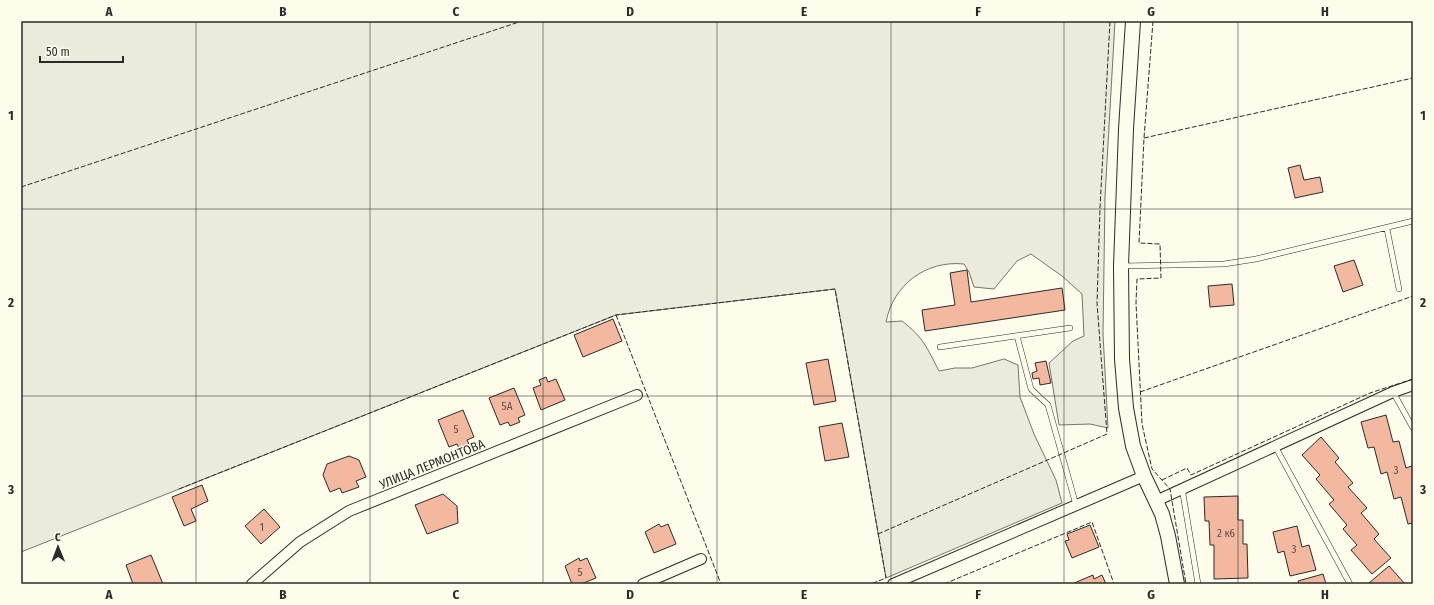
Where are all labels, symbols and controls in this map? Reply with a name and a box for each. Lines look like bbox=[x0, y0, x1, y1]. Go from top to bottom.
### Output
text: A bbox=[104, 4, 113, 19]
text: B bbox=[279, 4, 287, 19]
text: C bbox=[453, 4, 460, 19]
text: D bbox=[626, 4, 634, 19]
text: E bbox=[801, 4, 807, 19]
text: F bbox=[975, 4, 981, 19]
text: G bbox=[1147, 4, 1155, 19]
text: H bbox=[1321, 4, 1329, 19]
scale bar bbox=[40, 38, 123, 64]
text: 50 m bbox=[46, 45, 70, 59]
text: 1 bbox=[8, 108, 14, 123]
text: 1 bbox=[1420, 108, 1426, 123]
text: 2 bbox=[7, 295, 14, 310]
text: 2 bbox=[1419, 295, 1426, 310]
house number: 5А bbox=[502, 400, 513, 413]
house number: 5 bbox=[453, 423, 459, 436]
street label: УЛИЦА ЛЕРМОНТОВА bbox=[376, 436, 487, 492]
house number: 3 bbox=[1394, 464, 1399, 477]
text: 3 bbox=[7, 482, 14, 497]
text: 3 bbox=[1419, 482, 1426, 497]
house number: 1 bbox=[260, 521, 264, 534]
north arrow bbox=[38, 527, 78, 567]
house number: 2 к6 bbox=[1217, 527, 1236, 540]
text: С bbox=[55, 531, 61, 544]
house number: 3 bbox=[1292, 543, 1297, 556]
house number: 5 bbox=[577, 566, 583, 579]
text: A bbox=[104, 587, 113, 602]
text: B bbox=[279, 587, 287, 602]
text: C bbox=[453, 587, 460, 602]
text: D bbox=[626, 587, 634, 602]
text: E bbox=[801, 587, 807, 602]
text: F bbox=[975, 587, 981, 602]
text: G bbox=[1147, 587, 1155, 602]
text: H bbox=[1321, 587, 1329, 602]

